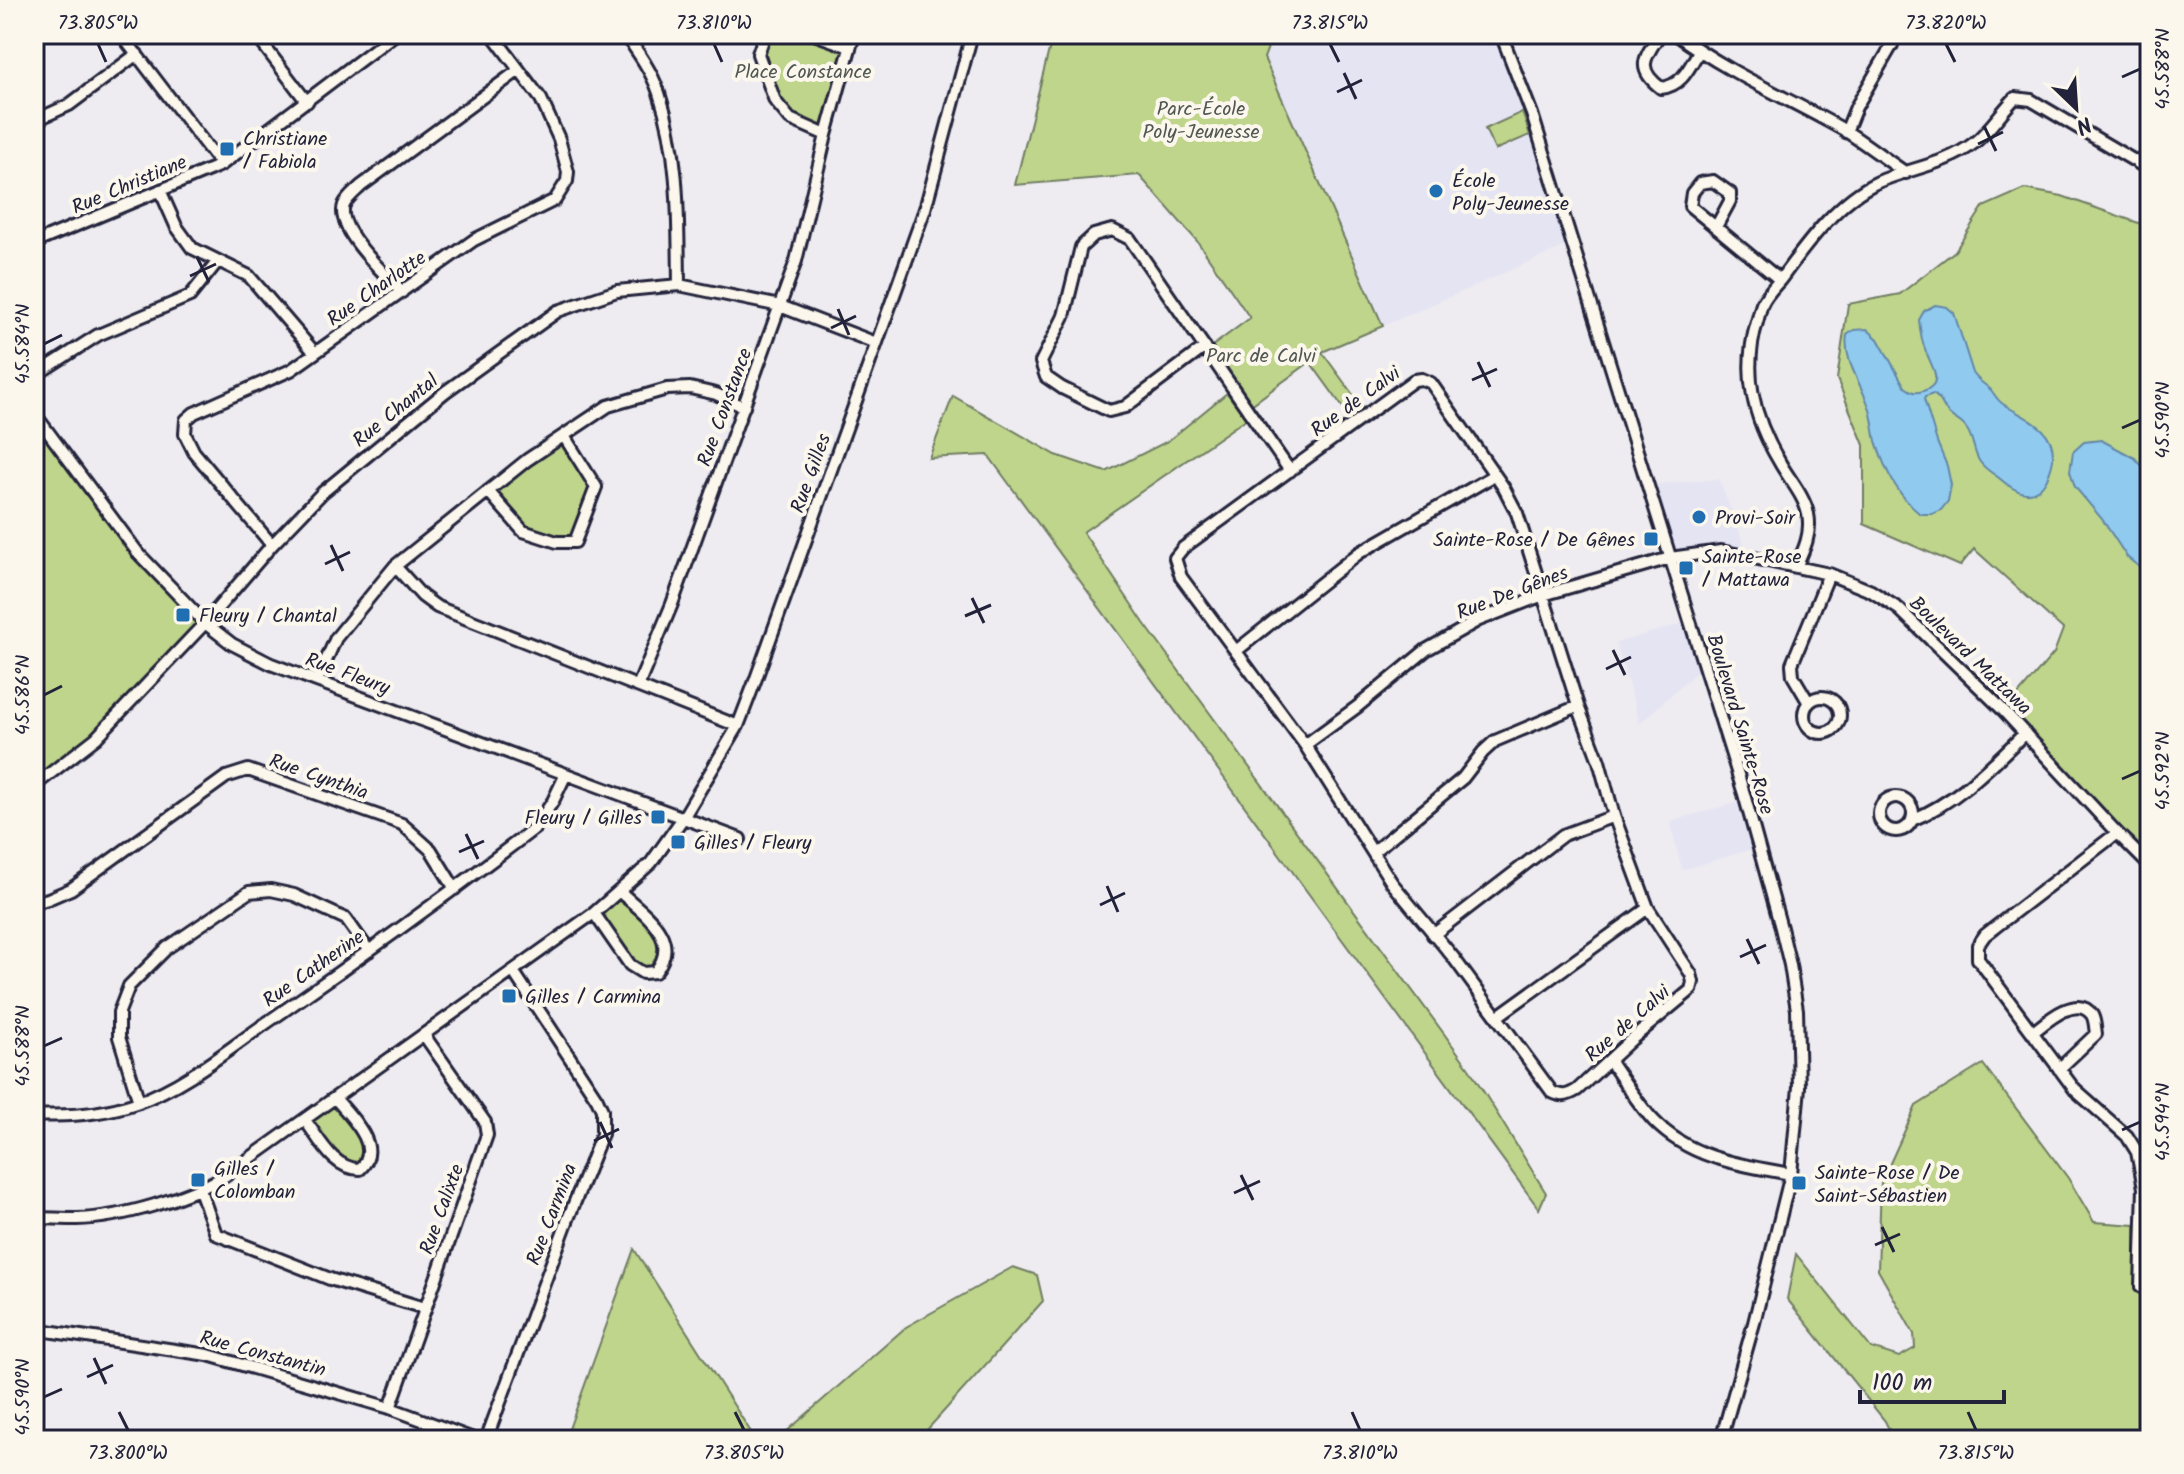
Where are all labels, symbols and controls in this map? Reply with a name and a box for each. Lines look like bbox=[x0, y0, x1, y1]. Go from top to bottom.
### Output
text: 73.805°W bbox=[58, 8, 138, 40]
text: 73.810°W bbox=[676, 8, 752, 40]
text: 73.815°W bbox=[1292, 8, 1368, 40]
text: 73.820°W bbox=[1905, 8, 1987, 40]
text: 45.588°N bbox=[2148, 28, 2180, 110]
park label: Place Constance bbox=[735, 57, 871, 89]
north arrow bbox=[2036, 68, 2116, 148]
park label: Parc-École Poly-Jeunesse bbox=[1142, 94, 1260, 149]
text: N bbox=[2070, 105, 2097, 143]
place label: Christiane / Fabiola bbox=[243, 124, 327, 179]
marker: Christiane / Fabiola bbox=[218, 140, 236, 158]
street label: Rue Christiane bbox=[67, 147, 192, 224]
place label: École Poly-Jeunesse bbox=[1452, 166, 1569, 221]
marker: École Poly-Jeunesse bbox=[1427, 182, 1445, 200]
street label: Rue Charlotte bbox=[321, 243, 434, 336]
text: 45.584°N bbox=[8, 304, 40, 384]
park label: Parc de Calvi bbox=[1206, 341, 1317, 373]
street label: Rue Constance bbox=[690, 344, 762, 472]
street label: Rue de Calvi bbox=[1304, 358, 1409, 446]
street label: Rue Chantal bbox=[346, 367, 446, 456]
text: 45.590°N bbox=[2148, 381, 2180, 459]
street label: Rue Gilles bbox=[783, 429, 841, 518]
place label: Provi-Soir bbox=[1715, 503, 1796, 535]
marker: Provi-Soir bbox=[1690, 508, 1708, 526]
place label: Sainte-Rose / De Gênes bbox=[1433, 525, 1635, 557]
marker: Sainte-Rose / De Gênes bbox=[1642, 530, 1660, 548]
place label: Sainte-Rose / Mattawa bbox=[1702, 542, 1802, 597]
street label: Rue De Gênes bbox=[1452, 558, 1574, 630]
marker: Sainte-Rose / Mattawa bbox=[1677, 559, 1695, 577]
street label: Boulevard Mattawa bbox=[1901, 589, 2038, 724]
place label: Fleury / Chantal bbox=[199, 601, 337, 633]
marker: Fleury / Chantal bbox=[174, 606, 192, 624]
street label: Boulevard Sainte-Rose bbox=[1696, 630, 1782, 819]
street label: Rue Fleury bbox=[300, 645, 395, 705]
text: 45.586°N bbox=[8, 655, 40, 735]
text: 45.592°N bbox=[2148, 732, 2180, 810]
street label: Rue Cynthia bbox=[264, 746, 372, 810]
place label: Fleury / Gilles bbox=[525, 803, 642, 835]
marker: Fleury / Gilles bbox=[649, 808, 667, 826]
place label: Gilles / Fleury bbox=[694, 828, 812, 860]
marker: Gilles / Fleury bbox=[669, 833, 687, 851]
street label: Rue Catherine bbox=[257, 923, 372, 1017]
street label: Rue de Calvi bbox=[1578, 977, 1679, 1071]
place label: Gilles / Carmina bbox=[525, 982, 661, 1014]
marker: Gilles / Carmina bbox=[500, 987, 518, 1005]
text: 45.588°N bbox=[8, 1005, 40, 1087]
text: 45.594°N bbox=[2148, 1083, 2180, 1161]
place label: Gilles / Colomban bbox=[214, 1154, 295, 1209]
place label: Sainte-Rose / De Saint-Sébastien bbox=[1815, 1158, 1960, 1213]
street label: Rue Carmina bbox=[519, 1159, 587, 1270]
street label: Rue Calixte bbox=[412, 1160, 474, 1260]
marker: Gilles / Colomban bbox=[189, 1171, 207, 1189]
marker: Sainte-Rose / De Saint-Sébastien bbox=[1790, 1174, 1808, 1192]
street label: Rue Constantin bbox=[196, 1323, 329, 1387]
scale bar bbox=[1860, 1354, 2004, 1404]
text: 45.590°N bbox=[8, 1358, 40, 1436]
text: 100 m bbox=[1872, 1364, 1932, 1403]
text: 73.800°W bbox=[88, 1438, 168, 1470]
text: 73.805°W bbox=[704, 1438, 784, 1470]
text: 73.810°W bbox=[1322, 1438, 1398, 1470]
text: 73.815°W bbox=[1938, 1438, 2014, 1470]

